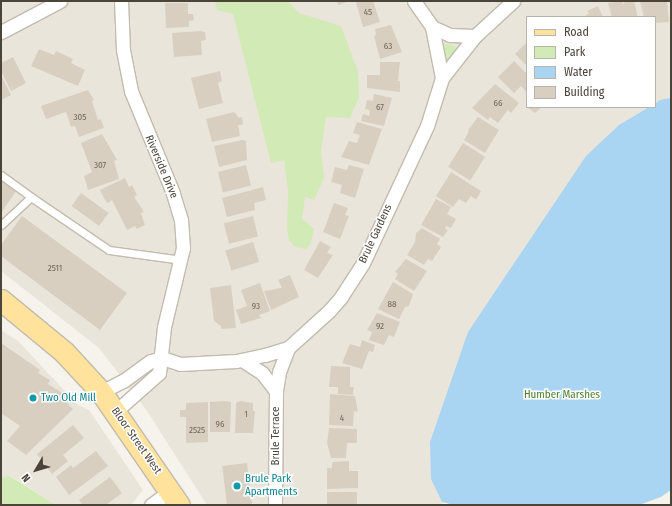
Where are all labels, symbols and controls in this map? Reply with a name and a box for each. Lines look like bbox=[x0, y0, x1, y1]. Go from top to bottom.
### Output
house number: 45 bbox=[364, 7, 372, 17]
legend bbox=[526, 16, 656, 108]
text: Road bbox=[564, 25, 589, 39]
house number: 63 bbox=[384, 41, 392, 51]
text: Park bbox=[564, 45, 585, 59]
text: Water bbox=[564, 65, 592, 79]
text: Building bbox=[564, 85, 604, 99]
house number: 66 bbox=[494, 98, 502, 108]
house number: 67 bbox=[376, 102, 384, 112]
house number: 305 bbox=[74, 112, 86, 122]
street label: Riverside Drive bbox=[142, 133, 180, 201]
house number: 307 bbox=[94, 160, 106, 170]
street label: Brule Gardens bbox=[357, 202, 395, 266]
house number: 2511 bbox=[48, 263, 62, 273]
house number: 88 bbox=[388, 299, 396, 309]
house number: 93 bbox=[252, 301, 260, 311]
house number: 92 bbox=[376, 321, 384, 331]
park label: Humber Marshes bbox=[524, 388, 600, 402]
place label: Two Old Mill bbox=[41, 391, 96, 405]
marker: Two Old Mill bbox=[28, 393, 38, 403]
street label: Bloor Street West bbox=[108, 405, 164, 477]
street label: Brule Terrace bbox=[269, 406, 283, 466]
house number: 1 bbox=[244, 409, 248, 419]
house number: 4 bbox=[340, 413, 344, 423]
house number: 96 bbox=[216, 419, 224, 429]
house number: 2525 bbox=[189, 425, 205, 435]
north arrow bbox=[16, 450, 56, 490]
text: N bbox=[19, 471, 33, 484]
place label: Brule Park Apartments bbox=[245, 473, 297, 499]
marker: Brule Park Apartments bbox=[232, 481, 242, 491]

